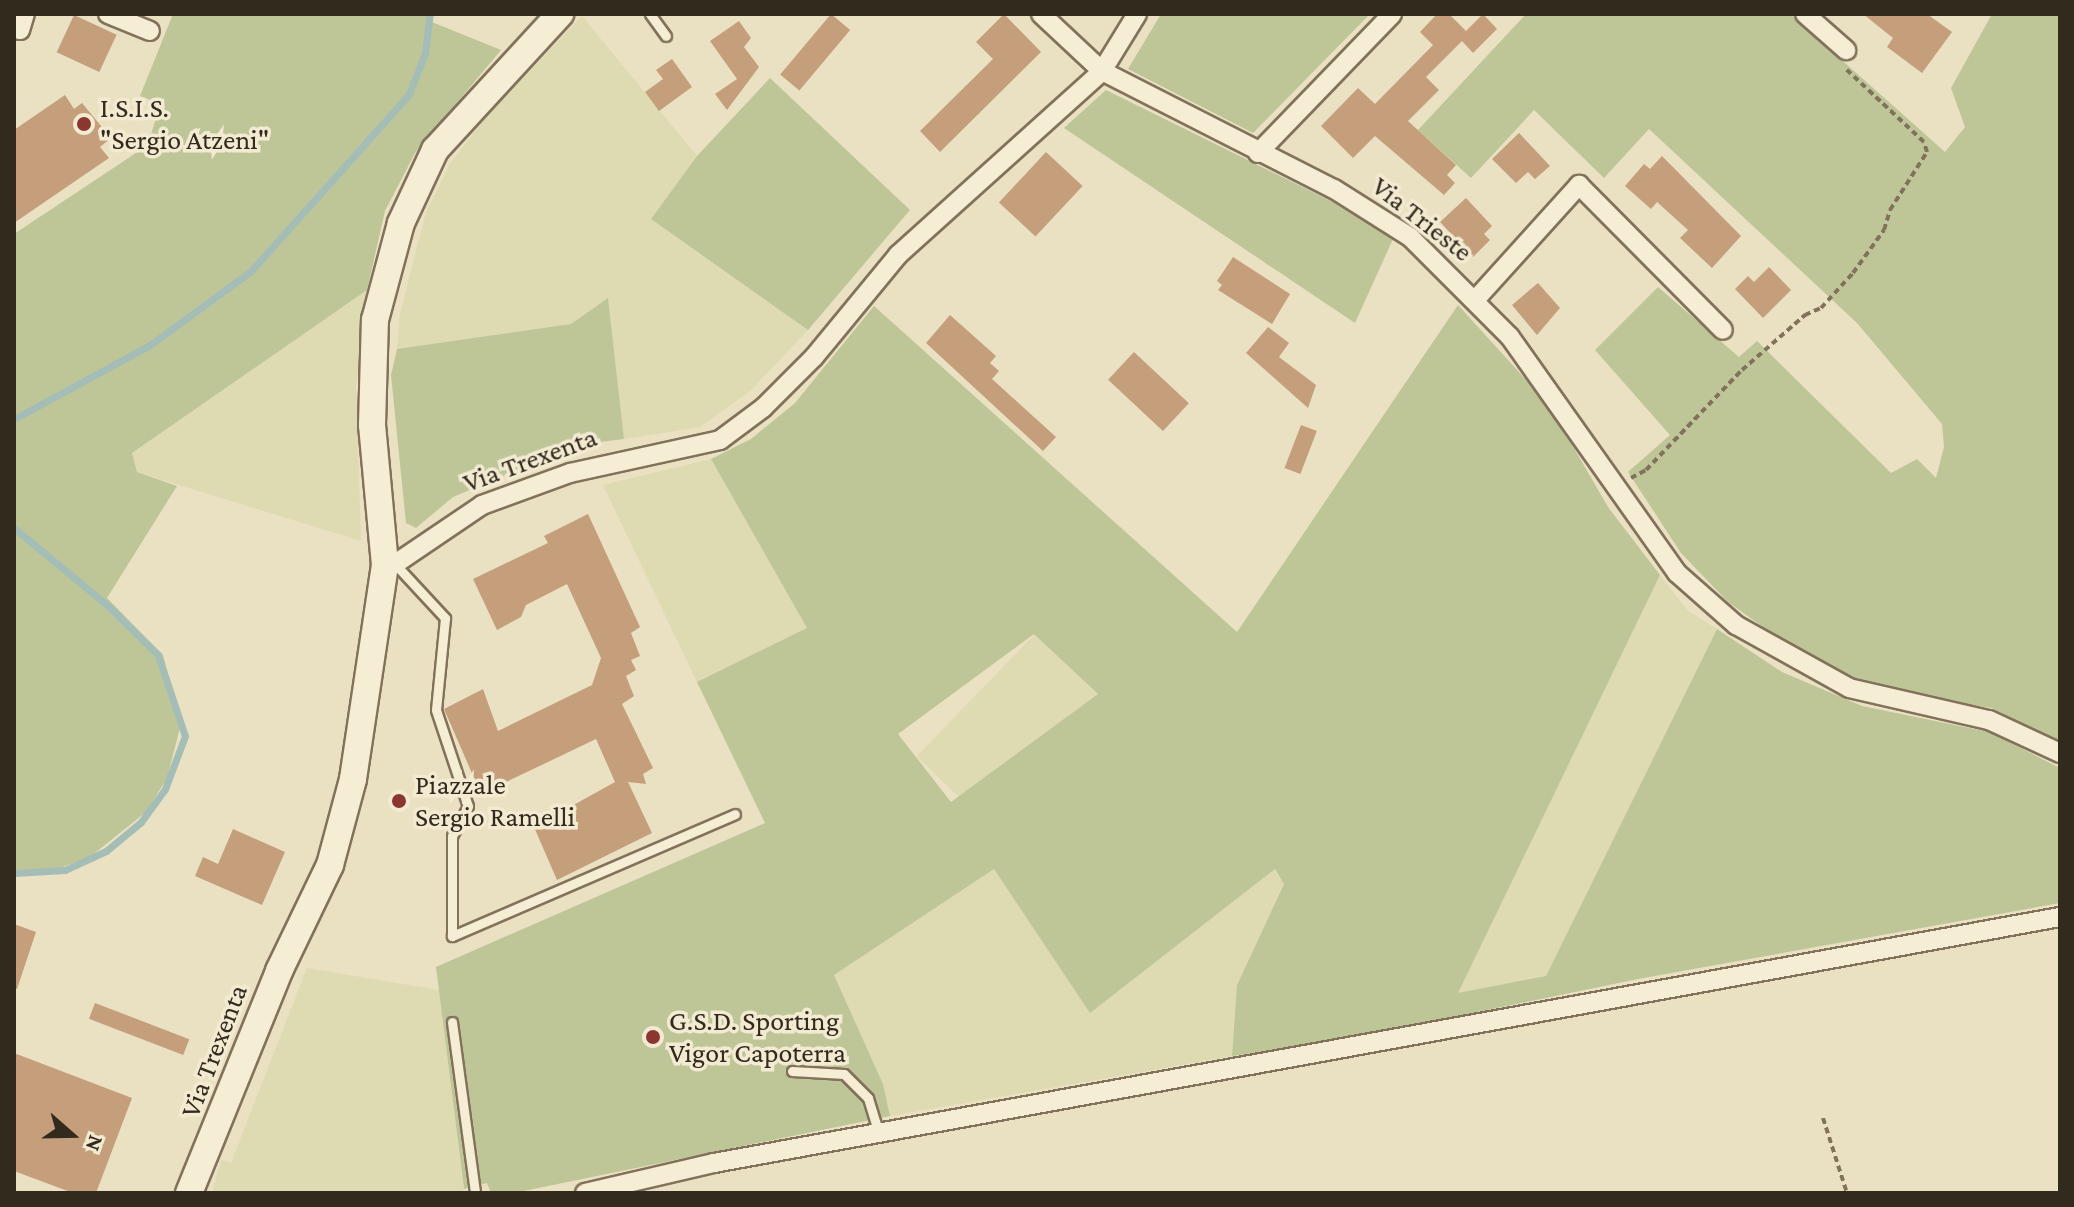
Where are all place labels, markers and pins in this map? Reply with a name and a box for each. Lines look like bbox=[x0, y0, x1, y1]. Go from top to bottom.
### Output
place label: I.S.I.S. "Sergio Atzeni" bbox=[100, 91, 269, 157]
marker: I.S.I.S. "Sergio Atzeni" bbox=[75, 115, 93, 133]
place label: Piazzale Sergio Ramelli bbox=[415, 768, 575, 834]
marker: Piazzale Sergio Ramelli bbox=[390, 792, 408, 810]
place label: G.S.D. Sporting Vigor Capoterra bbox=[669, 1004, 846, 1070]
marker: G.S.D. Sporting Vigor Capoterra bbox=[644, 1028, 662, 1046]

